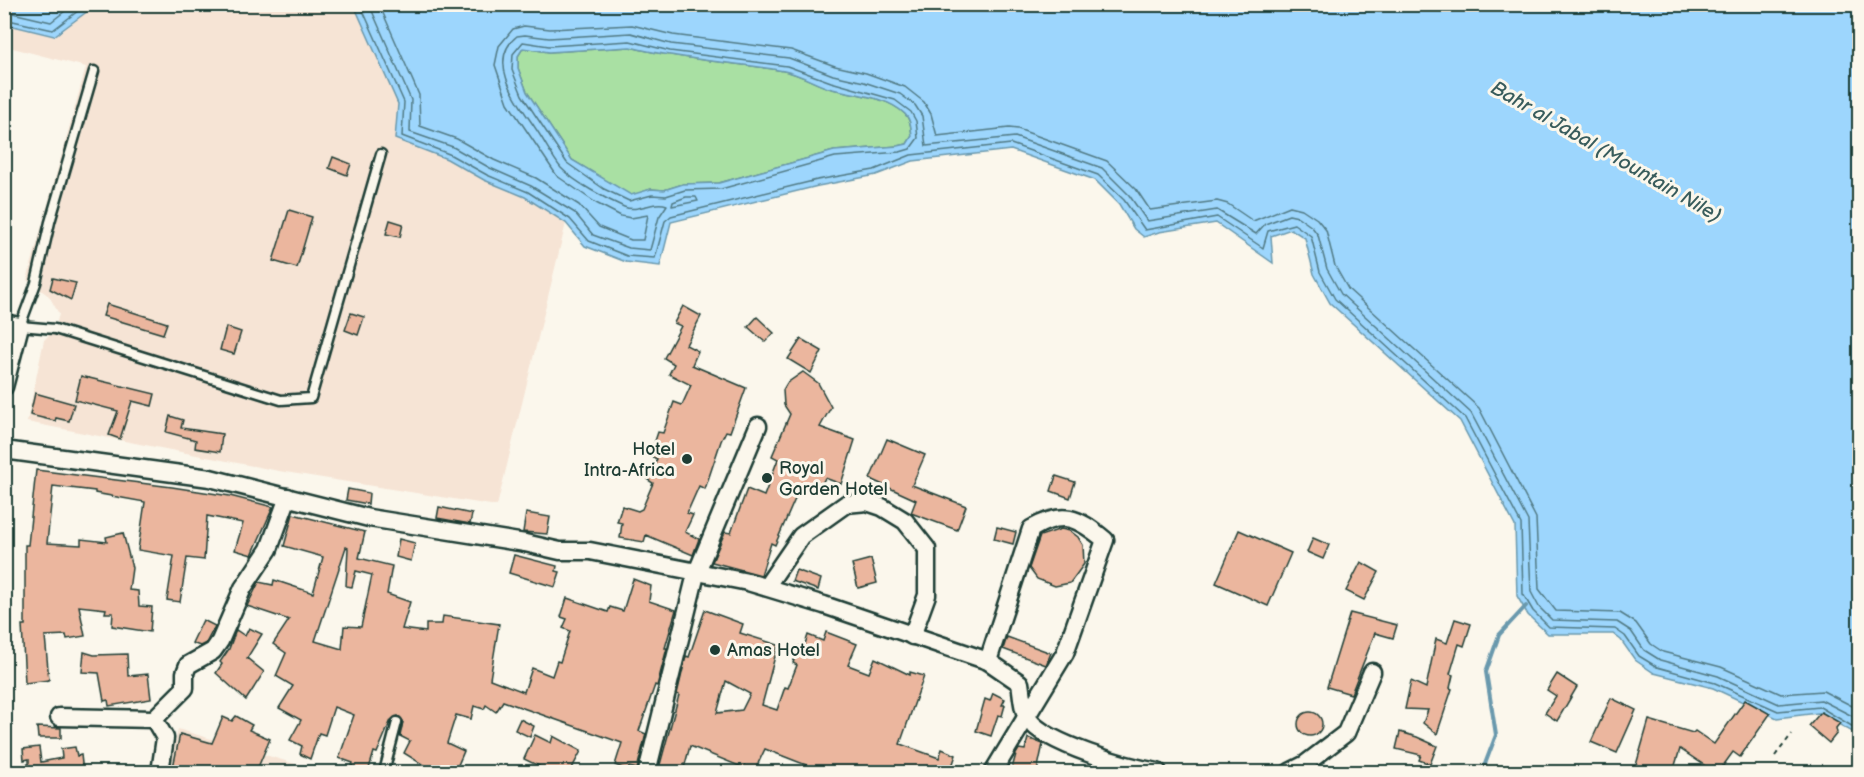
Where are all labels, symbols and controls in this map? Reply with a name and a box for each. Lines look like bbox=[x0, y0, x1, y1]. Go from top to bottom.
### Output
water label: Bahr al Jabal (Mountain Nile) bbox=[1486, 76, 1726, 228]
place label: Hotel Intra-Africa bbox=[584, 439, 675, 481]
marker: Hotel Intra-Africa bbox=[680, 452, 694, 466]
place label: Royal Garden Hotel bbox=[779, 458, 888, 500]
marker: Royal Garden Hotel bbox=[760, 471, 774, 485]
place label: Amas Hotel bbox=[727, 640, 820, 661]
marker: Amas Hotel bbox=[708, 643, 722, 657]

